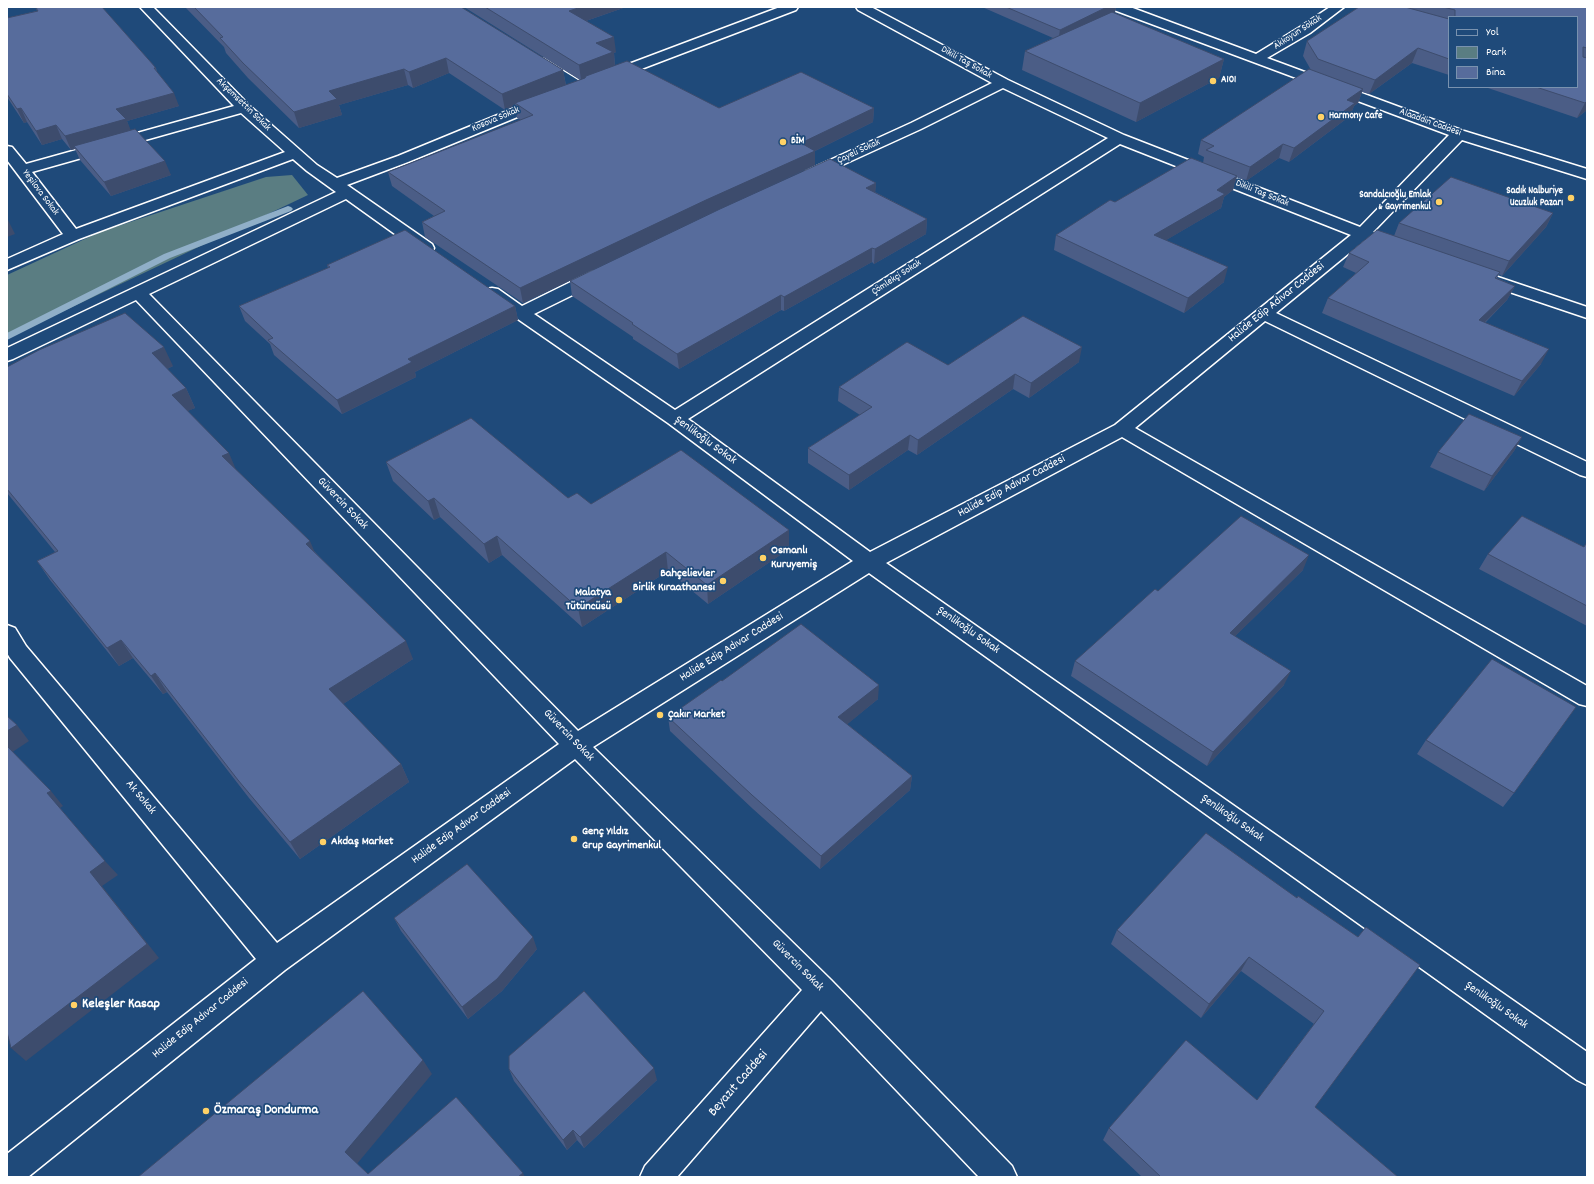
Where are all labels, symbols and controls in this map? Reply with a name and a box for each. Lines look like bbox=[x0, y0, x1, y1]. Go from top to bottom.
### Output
street label: Akkoyun Sokak bbox=[1272, 13, 1324, 53]
legend bbox=[1448, 16, 1578, 88]
text: Yol bbox=[1486, 24, 1499, 41]
street label: Dikili Taş Sokak bbox=[938, 44, 994, 82]
text: Park bbox=[1486, 44, 1506, 61]
text: Bina bbox=[1486, 64, 1505, 81]
place label: A101 bbox=[1221, 75, 1236, 87]
street label: Akşemsettin Sokak bbox=[213, 76, 273, 134]
marker: A101 bbox=[1208, 76, 1218, 86]
street label: Kosova Sokak bbox=[470, 105, 522, 135]
street label: Alaaddin Caddesi bbox=[1398, 106, 1462, 140]
place label: Harmony Cafe bbox=[1329, 111, 1382, 123]
marker: Harmony Cafe bbox=[1316, 112, 1326, 122]
place label: BİM bbox=[791, 136, 804, 148]
marker: BİM bbox=[778, 137, 788, 147]
street label: Çayeli Sokak bbox=[836, 137, 882, 167]
street label: Yeşilova Sokak bbox=[19, 168, 61, 218]
street label: Dikili Taş Sokak bbox=[1234, 178, 1290, 210]
place label: Sadık Nalburiye Ucuzluk Pazarı bbox=[1506, 186, 1563, 210]
place label: Sandalcıoğlu Emlak & Gayrimenkul bbox=[1359, 190, 1431, 214]
marker: Sadık Nalburiye Ucuzluk Pazarı bbox=[1566, 193, 1576, 203]
marker: Sandalcıoğlu Emlak & Gayrimenkul bbox=[1434, 197, 1444, 207]
street label: Çömlekçi Sokak bbox=[870, 258, 924, 298]
street label: Halide Edip Adıvar Caddesi bbox=[1226, 260, 1328, 346]
street label: Şenlikoğlu Sokak bbox=[671, 414, 739, 468]
street label: Halide Edip Adıvar Caddesi bbox=[956, 453, 1068, 521]
street label: Güvercin Sokak bbox=[313, 475, 371, 533]
place label: Osmanlı Kuruyemiş bbox=[771, 544, 817, 572]
marker: Osmanlı Kuruyemiş bbox=[758, 553, 768, 563]
place label: Bahçelievler Birlik Kıraathanesi bbox=[633, 567, 715, 595]
marker: Bahçelievler Birlik Kıraathanesi bbox=[718, 576, 728, 586]
place label: Malatya Tütüncüsü bbox=[566, 586, 611, 614]
marker: Malatya Tütüncüsü bbox=[614, 595, 624, 605]
street label: Şenlikoğlu Sokak bbox=[934, 604, 1002, 658]
street label: Halide Edip Adıvar Caddesi bbox=[677, 610, 787, 686]
street label: Güvercin Sokak bbox=[539, 707, 597, 765]
place label: Çakır Market bbox=[668, 708, 725, 722]
marker: Çakır Market bbox=[655, 710, 665, 720]
street label: Ak Sokak bbox=[122, 778, 158, 818]
street label: Halide Edip Adıvar Caddesi bbox=[409, 786, 515, 868]
street label: Şenlikoğlu Sokak bbox=[1198, 792, 1266, 846]
place label: Genç Yıldız Grup Gayrimenkul bbox=[582, 825, 661, 853]
marker: Genç Yıldız Grup Gayrimenkul bbox=[569, 834, 579, 844]
place label: Akdaş Market bbox=[331, 835, 393, 849]
marker: Akdaş Market bbox=[318, 837, 328, 847]
street label: Güvercin Sokak bbox=[768, 937, 826, 995]
street label: Halide Edip Adıvar Caddesi bbox=[150, 976, 252, 1062]
street label: Şenlikoğlu Sokak bbox=[1462, 979, 1530, 1033]
place label: Keleşler Kasap bbox=[82, 997, 160, 1013]
marker: Keleşler Kasap bbox=[69, 1000, 79, 1010]
street label: Beyazıt Caddesi bbox=[706, 1047, 772, 1121]
place label: Özmaraş Dondurma bbox=[214, 1103, 318, 1119]
marker: Özmaraş Dondurma bbox=[201, 1106, 211, 1116]

